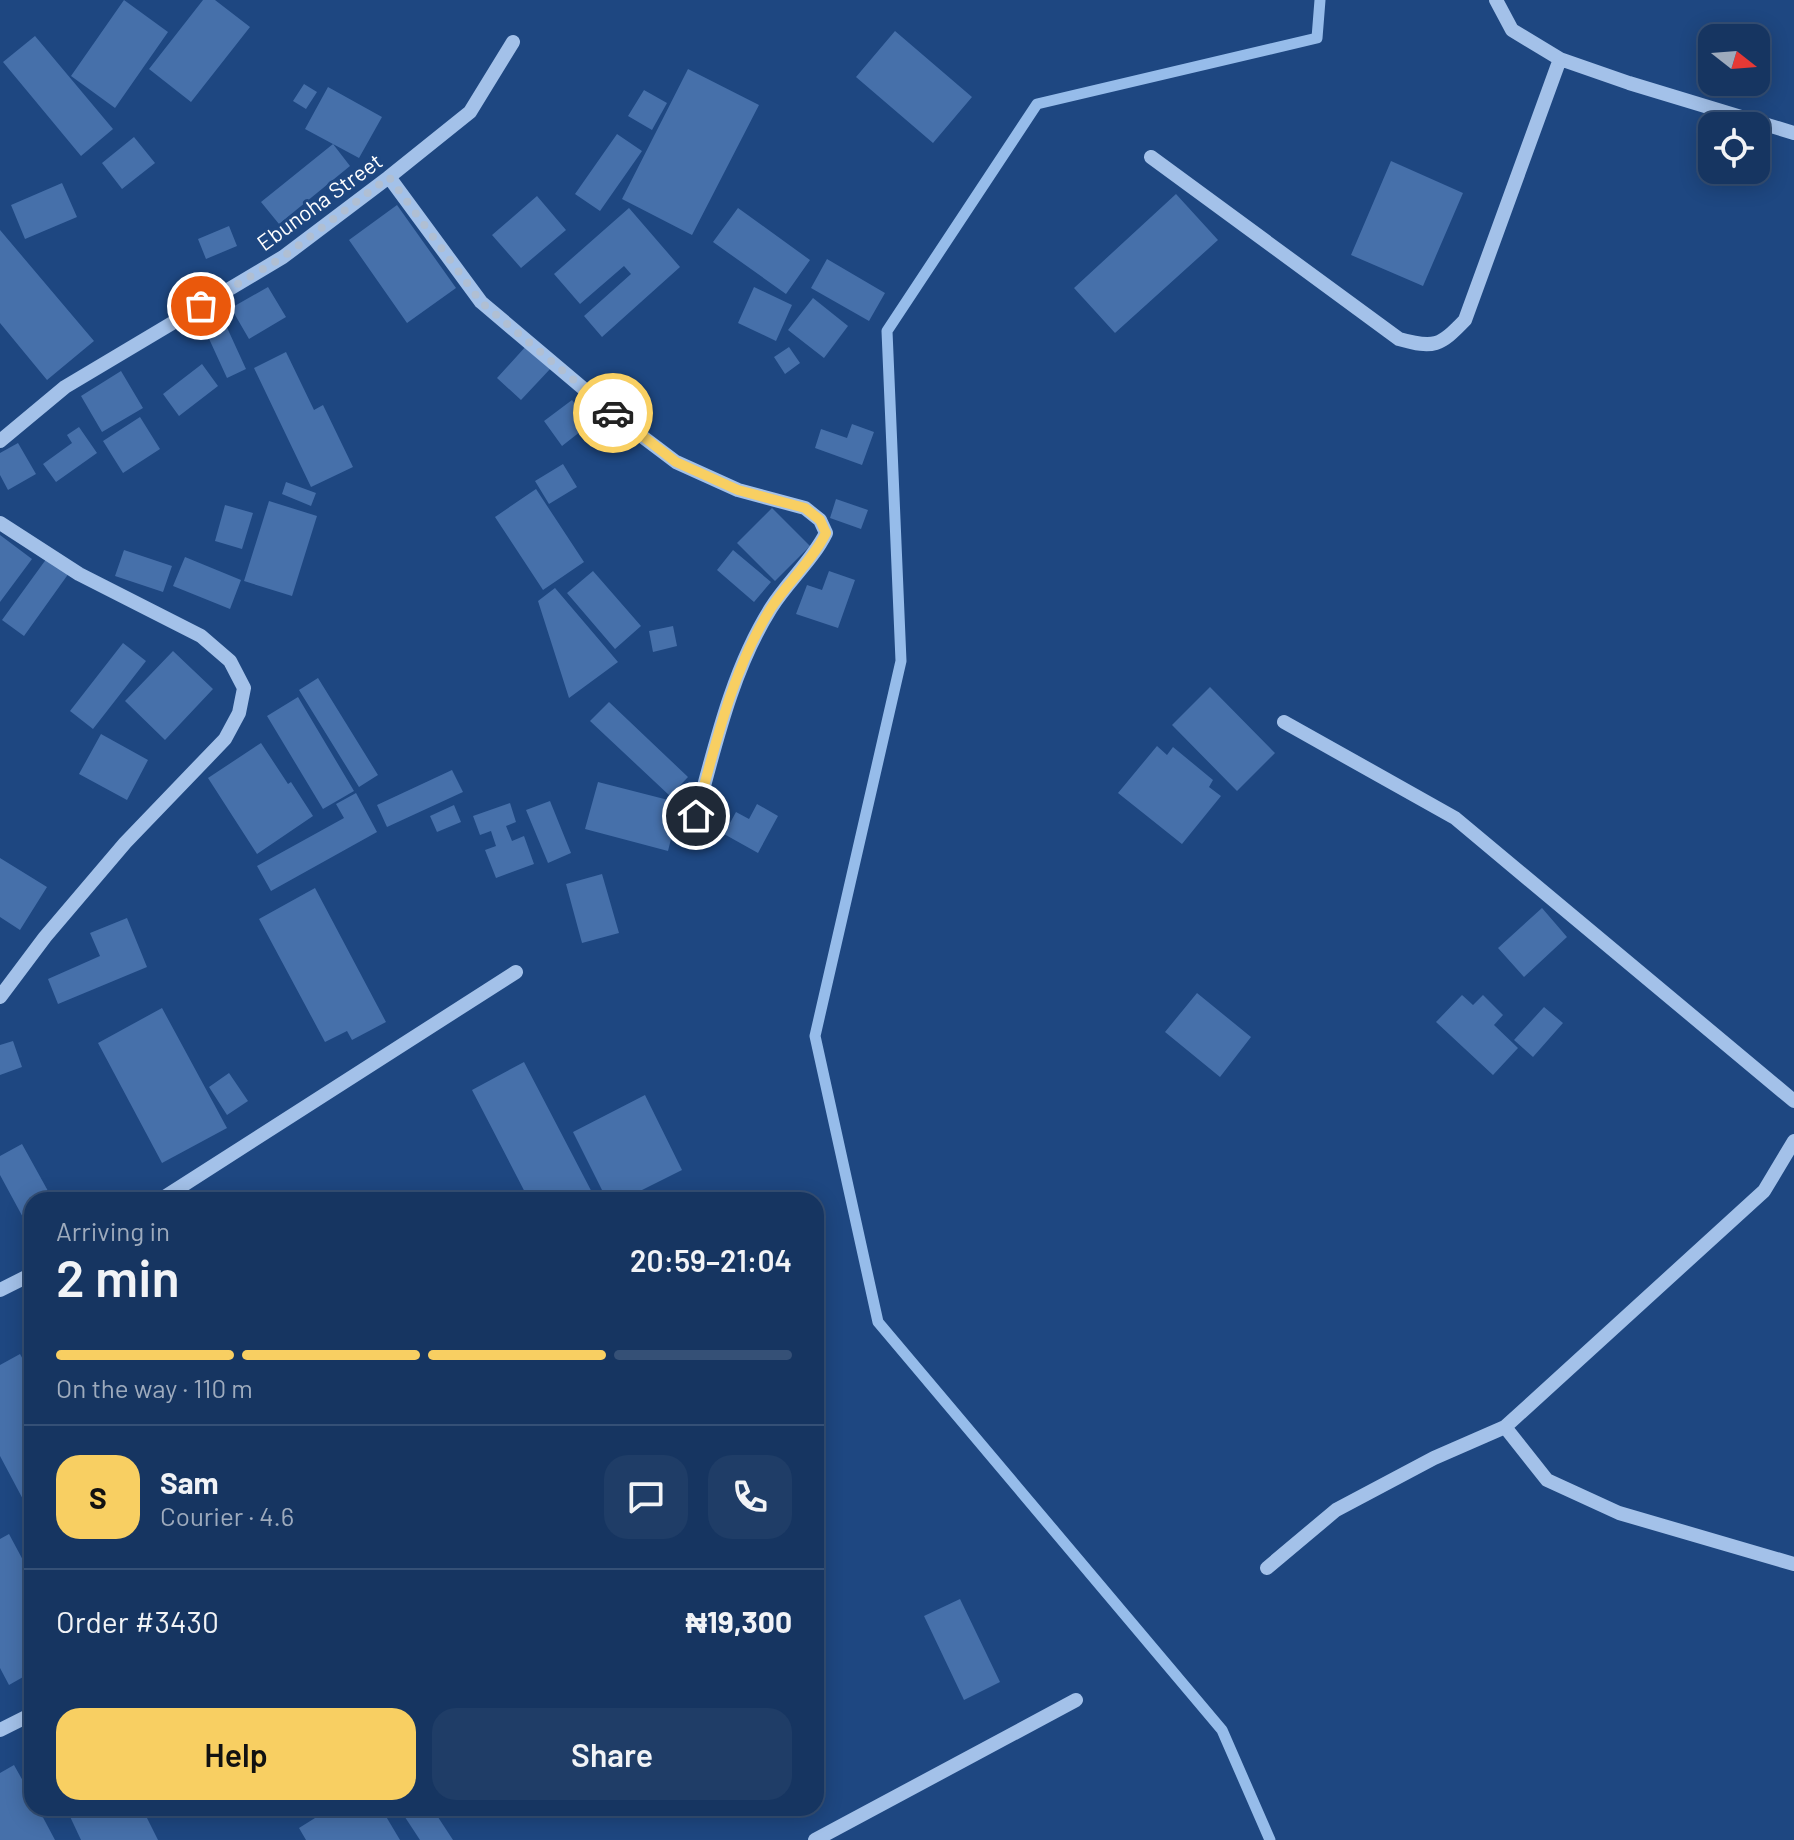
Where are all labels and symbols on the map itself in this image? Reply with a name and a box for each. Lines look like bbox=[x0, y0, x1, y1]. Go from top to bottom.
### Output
north arrow bbox=[1698, 24, 1770, 96]
street label: Ebunoha Street bbox=[251, 147, 387, 255]
pin bbox=[167, 272, 235, 340]
courier bbox=[573, 373, 653, 453]
pin bbox=[662, 782, 730, 850]

